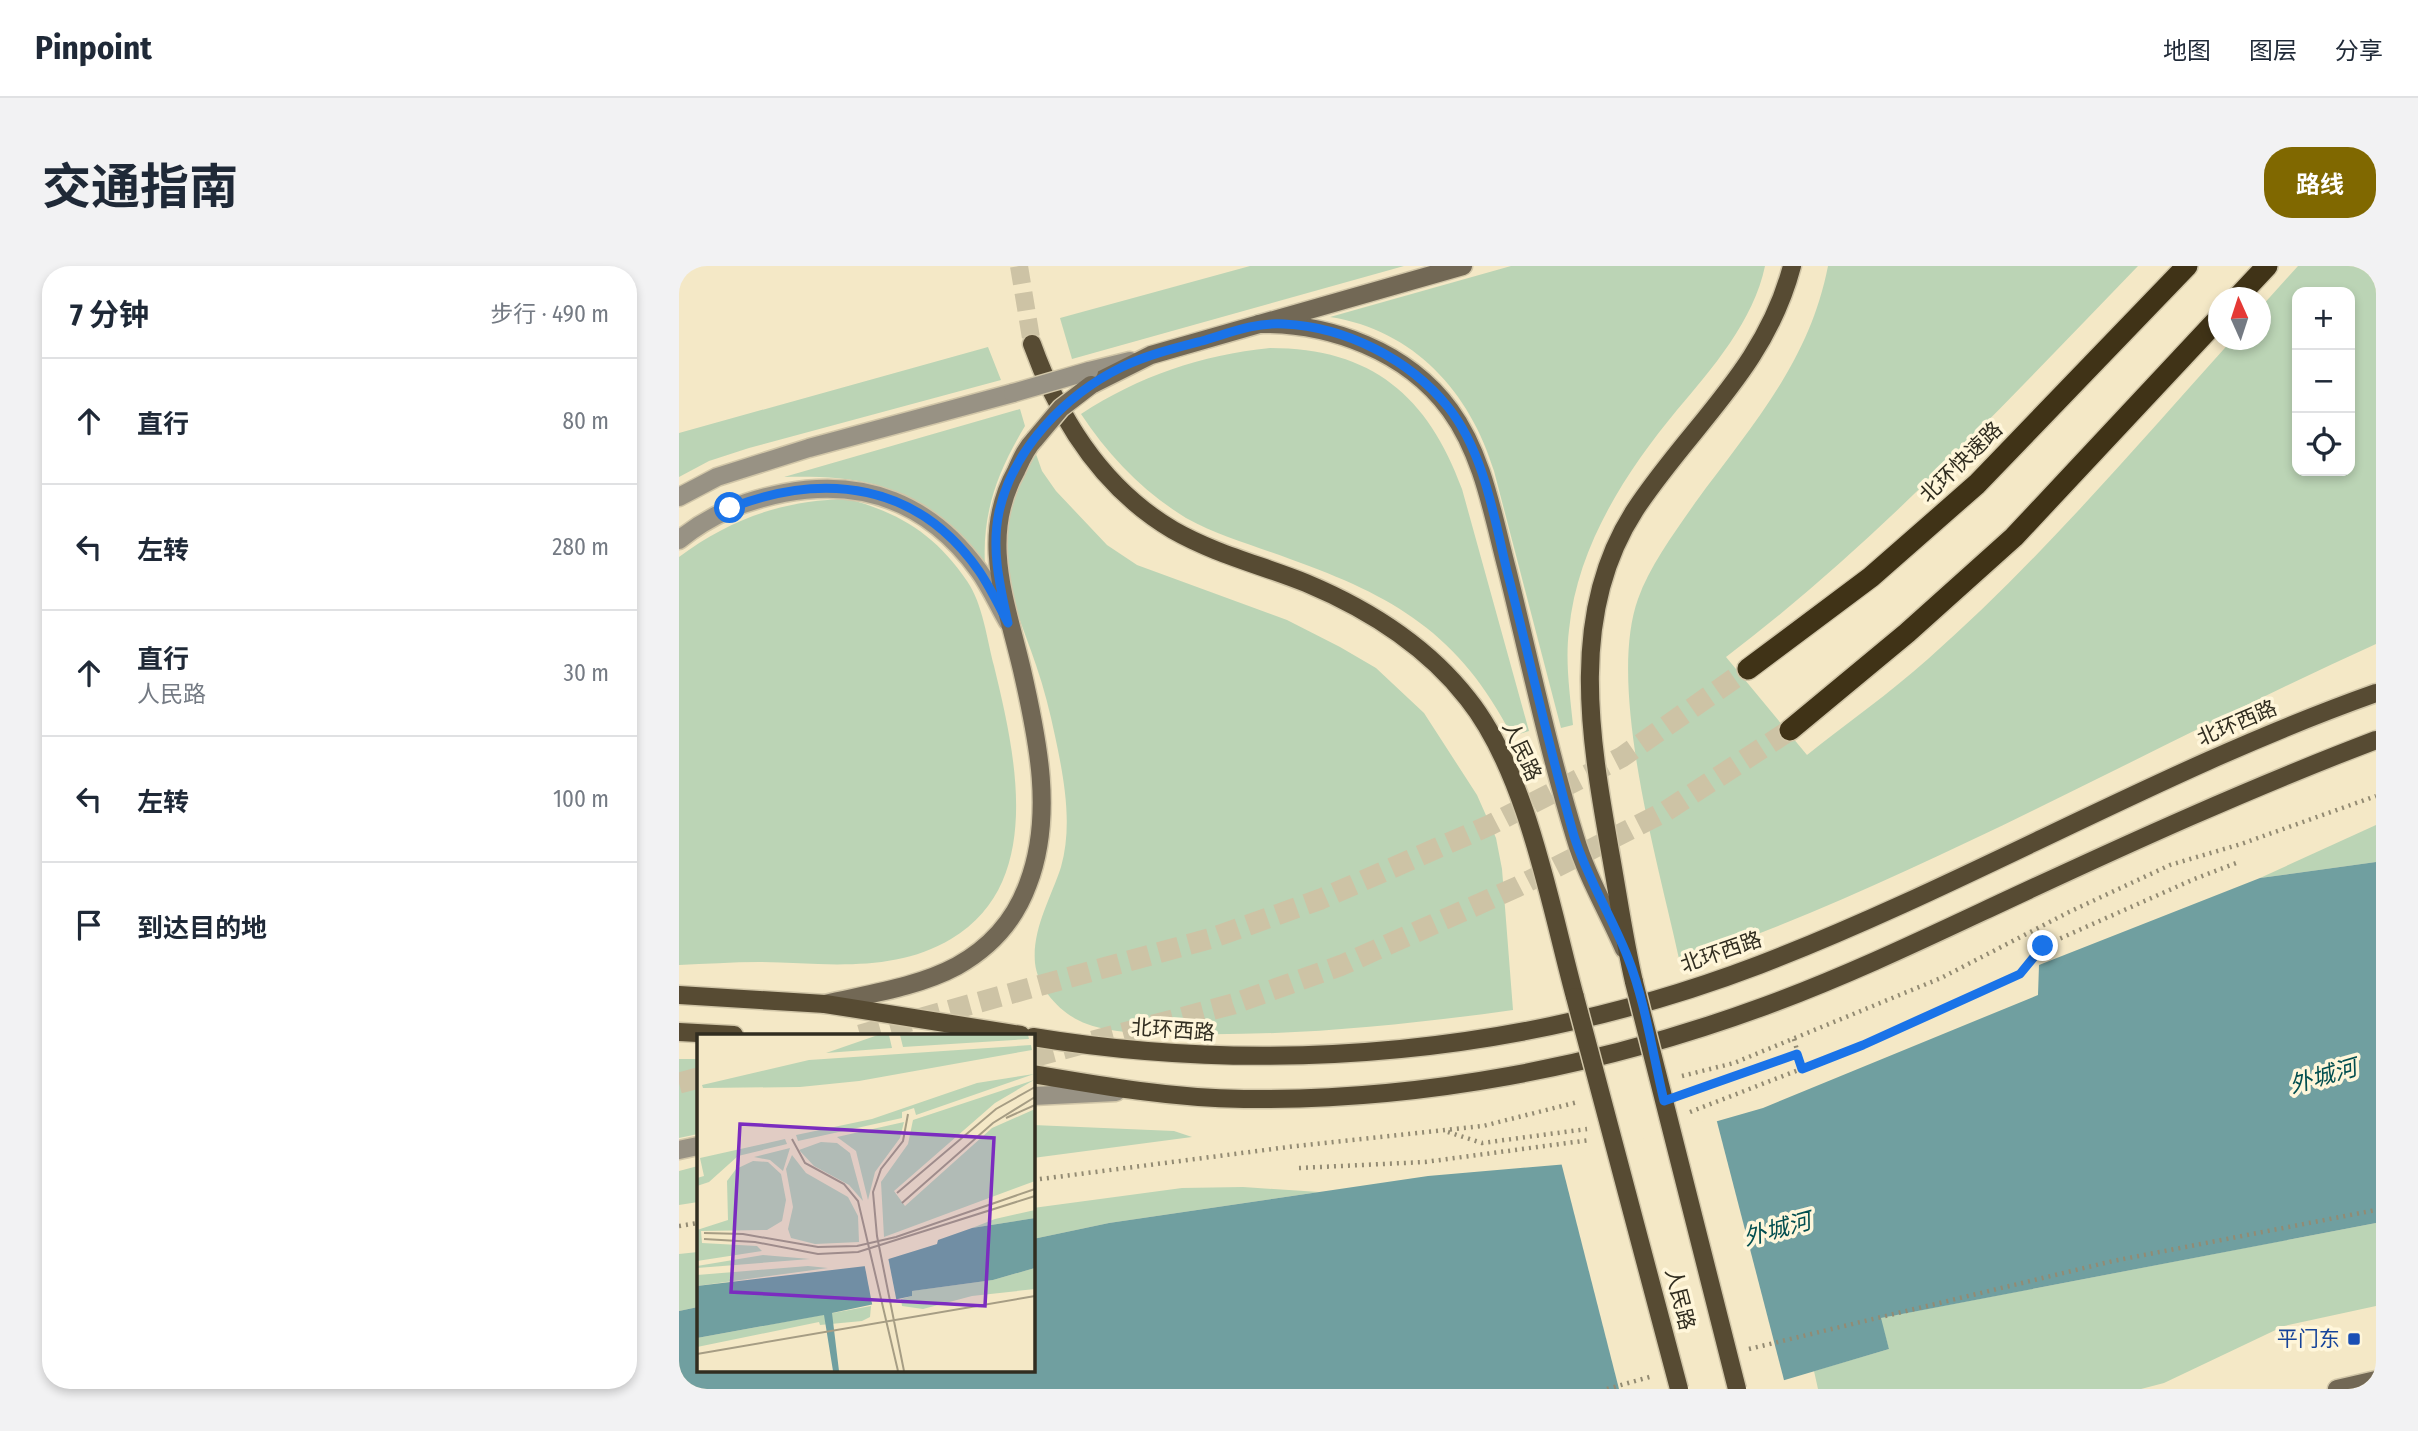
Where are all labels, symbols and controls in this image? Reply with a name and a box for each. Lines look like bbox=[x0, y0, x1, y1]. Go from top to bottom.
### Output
text: Pinpoint bbox=[35, 28, 152, 68]
text: 地图 bbox=[2163, 37, 2211, 65]
text: 图层 bbox=[2249, 37, 2297, 65]
text: 分享 bbox=[2335, 37, 2383, 65]
button: 路线 bbox=[2264, 147, 2376, 218]
text: 交通指南 bbox=[42, 158, 238, 217]
north arrow bbox=[2208, 287, 2271, 350]
map controls bbox=[2292, 287, 2355, 476]
button: + bbox=[2292, 287, 2355, 350]
text: 7 分钟 bbox=[70, 297, 149, 333]
text: 步行 · 490 m bbox=[490, 300, 609, 328]
button: − bbox=[2292, 350, 2355, 413]
icon: ahead bbox=[70, 402, 108, 440]
text: 80 m bbox=[562, 407, 609, 435]
text: 直行 bbox=[137, 409, 189, 440]
button: locate bbox=[2292, 413, 2355, 476]
street label: 北环快速路 bbox=[1914, 416, 2008, 508]
route start bbox=[714, 492, 745, 523]
icon: left bbox=[70, 528, 108, 566]
text: 280 m bbox=[552, 533, 609, 561]
text: 左转 bbox=[137, 535, 189, 566]
text: 直行 bbox=[137, 644, 189, 675]
icon: ahead bbox=[70, 654, 108, 692]
text: 30 m bbox=[564, 659, 609, 687]
text: 人民路 bbox=[137, 680, 206, 708]
street label: 北环西路 bbox=[2193, 695, 2281, 751]
street label: 人民路 bbox=[1497, 717, 1547, 785]
icon: left bbox=[70, 780, 108, 818]
text: 100 m bbox=[553, 785, 609, 813]
text: 左转 bbox=[137, 787, 189, 818]
icon: arrive bbox=[70, 906, 108, 944]
text: 到达目的地 bbox=[137, 913, 267, 944]
street label: 北环西路 bbox=[1677, 926, 1765, 978]
route end bbox=[2027, 930, 2058, 961]
street label: 北环西路 bbox=[1130, 1014, 1216, 1046]
inset map bbox=[697, 1034, 1034, 1372]
water label: 外城河 bbox=[2286, 1052, 2364, 1099]
water label: 外城河 bbox=[1740, 1206, 1818, 1251]
street label: 人民路 bbox=[1660, 1265, 1700, 1333]
place label: 平门东 bbox=[2277, 1326, 2340, 1352]
marker: 平门东 bbox=[2346, 1331, 2362, 1347]

